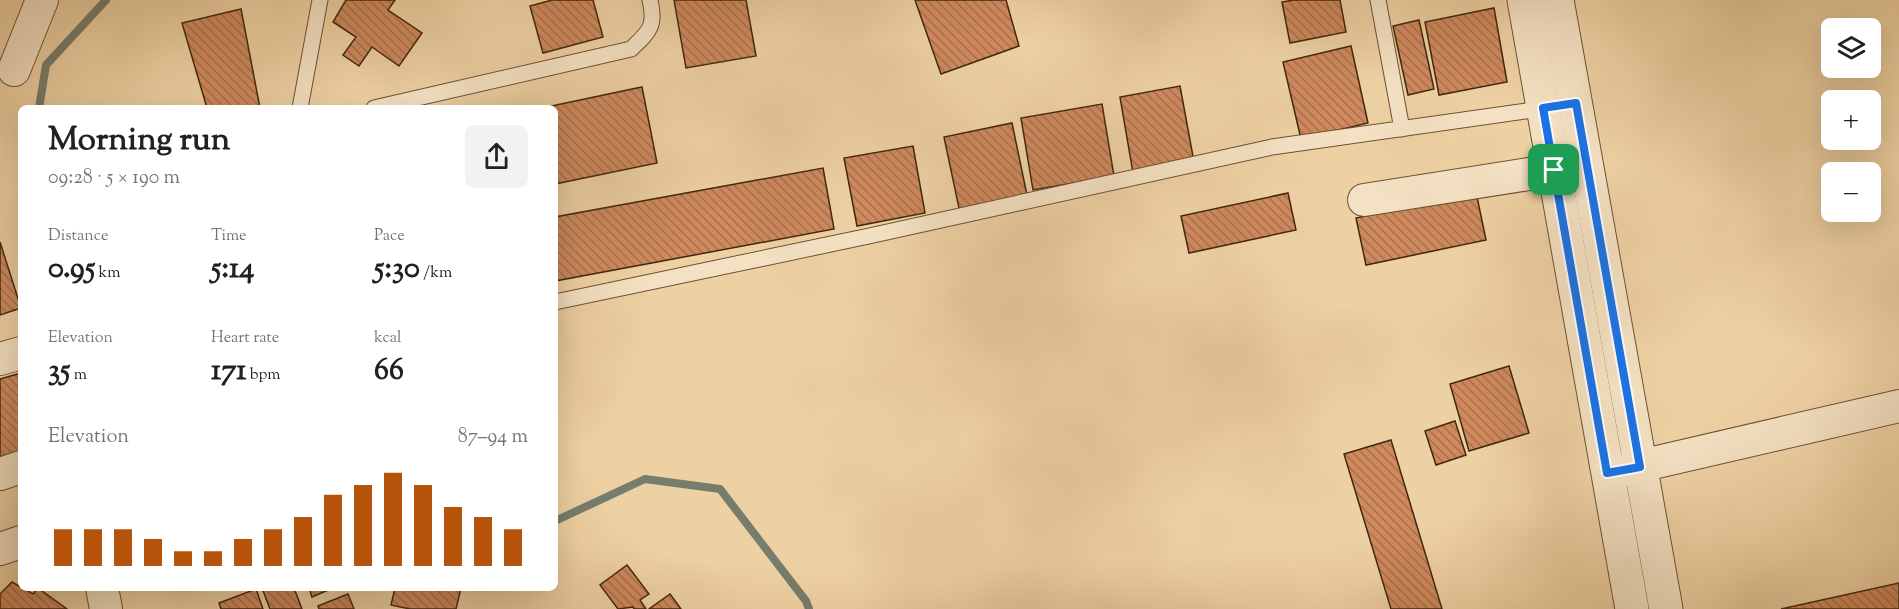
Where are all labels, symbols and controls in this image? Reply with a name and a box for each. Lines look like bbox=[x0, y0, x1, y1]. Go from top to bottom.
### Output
map controls bbox=[1821, 18, 1881, 222]
button: layers bbox=[1821, 18, 1881, 78]
button: + bbox=[1821, 90, 1881, 150]
text: Morning run bbox=[48, 117, 230, 165]
button: share bbox=[465, 125, 528, 188]
pin bbox=[1528, 144, 1579, 195]
icon: arrive bbox=[1537, 153, 1570, 186]
button: − bbox=[1821, 162, 1881, 222]
text: 09:28 · 5 × 190 m bbox=[48, 164, 180, 193]
text: Distance bbox=[48, 225, 108, 248]
text: Time bbox=[211, 225, 247, 248]
text: Pace bbox=[374, 225, 405, 248]
text: 0.95 bbox=[48, 248, 95, 291]
text: 5:14 bbox=[211, 248, 254, 291]
text: 5:30 bbox=[374, 248, 420, 291]
text: km bbox=[95, 262, 121, 285]
text: /km bbox=[420, 262, 452, 285]
text: Elevation bbox=[48, 327, 113, 350]
text: Heart rate bbox=[211, 327, 279, 350]
text: kcal bbox=[374, 327, 402, 350]
text: 35 bbox=[48, 350, 70, 393]
text: 171 bbox=[211, 350, 246, 393]
text: 66 bbox=[374, 350, 404, 393]
text: m bbox=[70, 364, 87, 387]
text: bpm bbox=[246, 364, 281, 387]
text: Elevation bbox=[48, 423, 129, 452]
text: 87–94 m bbox=[458, 423, 528, 452]

